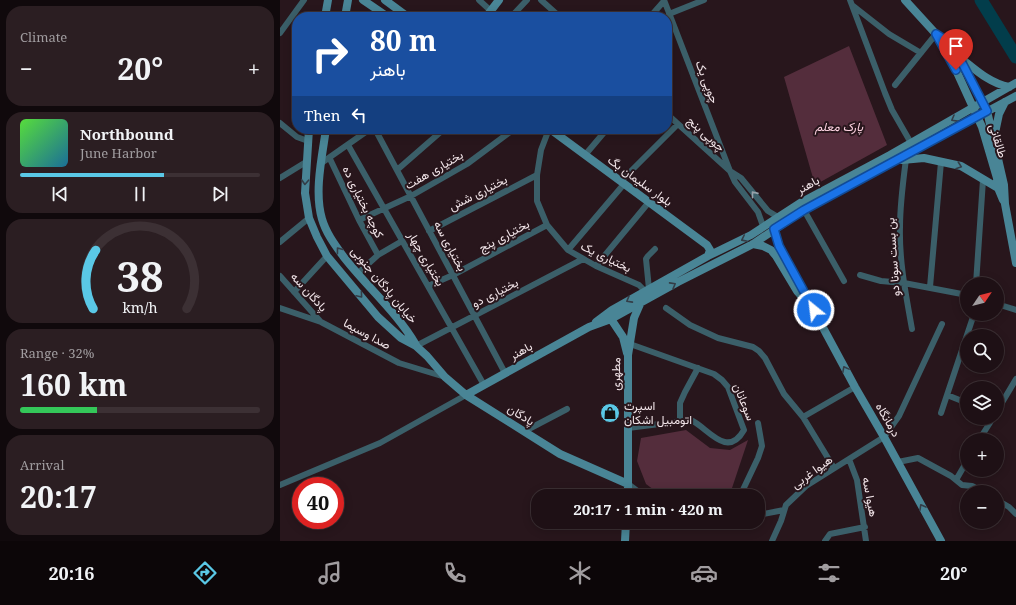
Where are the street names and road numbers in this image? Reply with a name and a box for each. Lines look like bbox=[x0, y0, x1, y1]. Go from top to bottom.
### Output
street label: چوپی یک bbox=[692, 58, 723, 106]
street label: چوپی پنج bbox=[683, 112, 729, 156]
street label: طالقانی bbox=[985, 122, 1012, 160]
street label: بختیاری هفت bbox=[401, 146, 466, 193]
street label: بلوار سلیمان بگ bbox=[604, 151, 676, 210]
street label: کوچه بختیاری ده bbox=[339, 163, 388, 241]
street label: بختیاری شش bbox=[446, 171, 510, 215]
street label: باهنر bbox=[792, 171, 822, 198]
street label: بختیاری پنج bbox=[475, 215, 533, 257]
street label: بن بست سونا دو bbox=[881, 217, 904, 297]
street label: بختیاری سه bbox=[430, 218, 471, 274]
street label: بختیاری چهار bbox=[403, 227, 449, 289]
street label: بختیاری یک bbox=[578, 237, 634, 276]
street label: خیابان پادگان جنوبی bbox=[347, 243, 422, 327]
street label: پادگان سه bbox=[287, 268, 332, 315]
street label: بختیاری دو bbox=[469, 274, 521, 312]
street label: صدا وسیما bbox=[341, 314, 394, 353]
street label: باهنر bbox=[505, 337, 535, 364]
street label: مطهری bbox=[607, 357, 624, 391]
street label: سوعانان bbox=[729, 381, 760, 423]
street label: پادگان bbox=[504, 400, 538, 430]
street label: درمانگاه bbox=[872, 400, 905, 440]
street label: هیوا غربی bbox=[787, 451, 836, 492]
street label: هیوا سه bbox=[858, 476, 883, 518]

